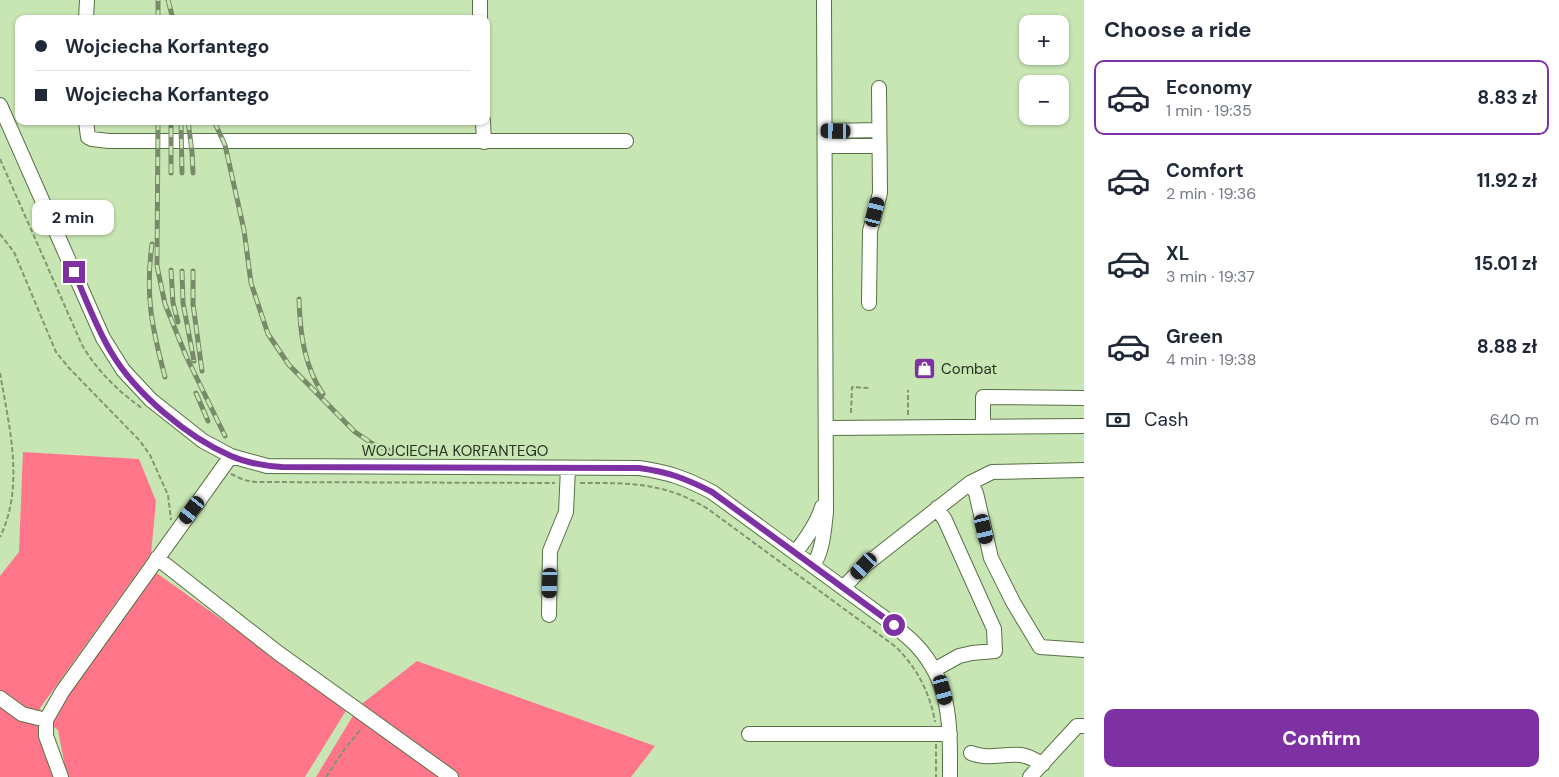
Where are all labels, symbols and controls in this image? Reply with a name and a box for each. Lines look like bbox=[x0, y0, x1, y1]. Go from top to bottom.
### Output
map controls bbox=[1019, 15, 1069, 125]
button: + bbox=[1019, 15, 1069, 65]
text: Choose a ride bbox=[1104, 15, 1252, 44]
text: Wojciecha Korfantego bbox=[65, 34, 269, 59]
button: − bbox=[1019, 75, 1069, 125]
icon: car bbox=[1106, 75, 1151, 120]
text: Economy bbox=[1166, 75, 1253, 100]
text: Wojciecha Korfantego bbox=[65, 82, 269, 107]
text: 8.83 zł bbox=[1477, 85, 1537, 110]
text: 1 min · 19:35 bbox=[1166, 100, 1252, 121]
car bbox=[820, 123, 851, 139]
icon: car bbox=[1106, 158, 1151, 203]
text: Comfort bbox=[1166, 158, 1244, 183]
text: 11.92 zł bbox=[1477, 168, 1537, 193]
text: 2 min · 19:36 bbox=[1166, 183, 1256, 204]
car bbox=[864, 196, 885, 228]
callout: 2 min bbox=[33, 200, 115, 234]
text: 2 min bbox=[52, 207, 94, 228]
icon: car bbox=[1106, 241, 1151, 286]
text: XL bbox=[1166, 241, 1189, 266]
text: 15.01 zł bbox=[1475, 251, 1537, 276]
route end bbox=[63, 261, 85, 283]
text: 3 min · 19:37 bbox=[1166, 266, 1255, 287]
icon: car bbox=[1106, 324, 1151, 369]
text: Green bbox=[1166, 324, 1223, 349]
text: 8.88 zł bbox=[1477, 334, 1537, 359]
text: 4 min · 19:38 bbox=[1166, 349, 1256, 370]
shop icon: Combat bbox=[913, 357, 937, 381]
place label: Combat bbox=[941, 359, 997, 379]
icon: cash bbox=[1104, 406, 1132, 434]
text: Cash bbox=[1144, 407, 1188, 432]
text: 640 m bbox=[1490, 409, 1539, 430]
street label: WOJCIECHA KORFANTEGO bbox=[362, 441, 548, 461]
car bbox=[176, 494, 207, 526]
car bbox=[973, 513, 994, 545]
car bbox=[848, 550, 879, 582]
car bbox=[541, 568, 558, 598]
route start bbox=[883, 614, 905, 636]
car bbox=[931, 674, 954, 706]
button: Confirm bbox=[1104, 709, 1539, 767]

